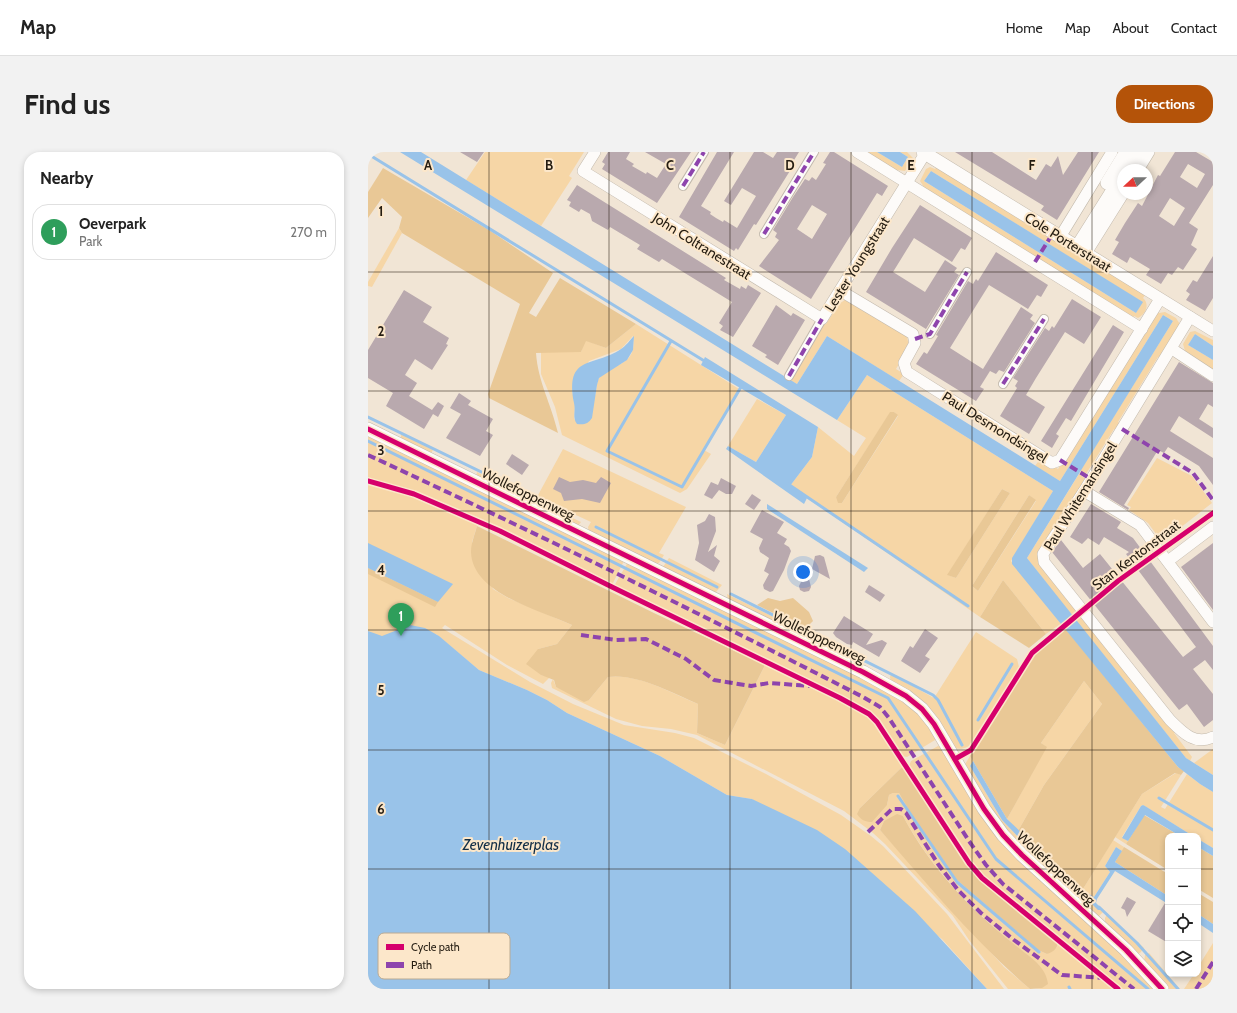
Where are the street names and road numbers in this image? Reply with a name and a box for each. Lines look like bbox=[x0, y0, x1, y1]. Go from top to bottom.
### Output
street label: John Coltranestraat bbox=[649, 208, 755, 284]
street label: Cole Porterstraat bbox=[1021, 208, 1115, 276]
street label: Lester Youngstraat bbox=[821, 213, 894, 315]
street label: Paul Desmondsingel bbox=[939, 387, 1052, 467]
street label: Paul Whitemansingel bbox=[1039, 438, 1121, 554]
street label: Wollefoppenweg bbox=[479, 464, 578, 525]
street label: Stan Kentonstraat bbox=[1088, 516, 1184, 594]
street label: Wollefoppenweg bbox=[770, 607, 869, 668]
street label: Wollefoppenweg bbox=[1013, 827, 1100, 910]

